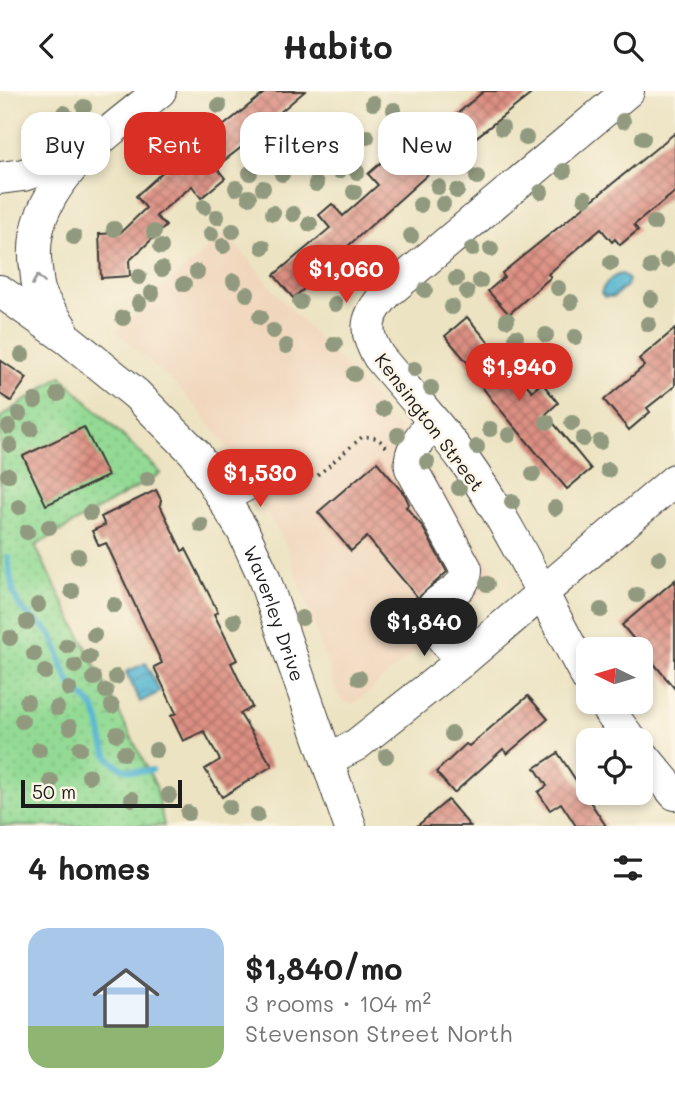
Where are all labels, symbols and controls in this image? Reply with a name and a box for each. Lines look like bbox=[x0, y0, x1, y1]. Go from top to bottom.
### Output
text: Habito bbox=[282, 25, 393, 67]
icon: back bbox=[28, 27, 66, 65]
icon: search bbox=[609, 27, 647, 65]
chip: Buy bbox=[21, 112, 110, 175]
chip: Rent bbox=[124, 112, 226, 175]
chip: Filters bbox=[240, 112, 364, 175]
chip: New bbox=[378, 112, 477, 175]
pin: $1,060 bbox=[289, 245, 403, 305]
text: $1,060 bbox=[309, 253, 383, 283]
one-way arrow bbox=[31, 274, 46, 286]
pin: $1,940 bbox=[462, 343, 576, 403]
street label: Kensington Street bbox=[370, 348, 490, 496]
text: $1,940 bbox=[482, 351, 556, 381]
pin: $1,530 bbox=[203, 449, 317, 509]
text: $1,530 bbox=[223, 457, 297, 487]
street label: Waverley Drive bbox=[239, 541, 311, 684]
pin: $1,840 bbox=[367, 599, 481, 658]
text: $1,840 bbox=[386, 606, 462, 636]
north arrow bbox=[576, 637, 653, 714]
map controls bbox=[576, 637, 653, 805]
button: locate bbox=[576, 728, 653, 805]
scale bar bbox=[21, 777, 182, 809]
text: 50 m bbox=[32, 779, 76, 804]
text: 4 homes bbox=[28, 848, 150, 888]
icon: filters bbox=[609, 849, 647, 887]
text: $1,840/mo bbox=[245, 948, 403, 988]
icon: home bbox=[84, 956, 168, 1040]
text: 3 rooms · 104 m² bbox=[245, 988, 431, 1018]
text: Stevenson Street North bbox=[245, 1018, 512, 1048]

